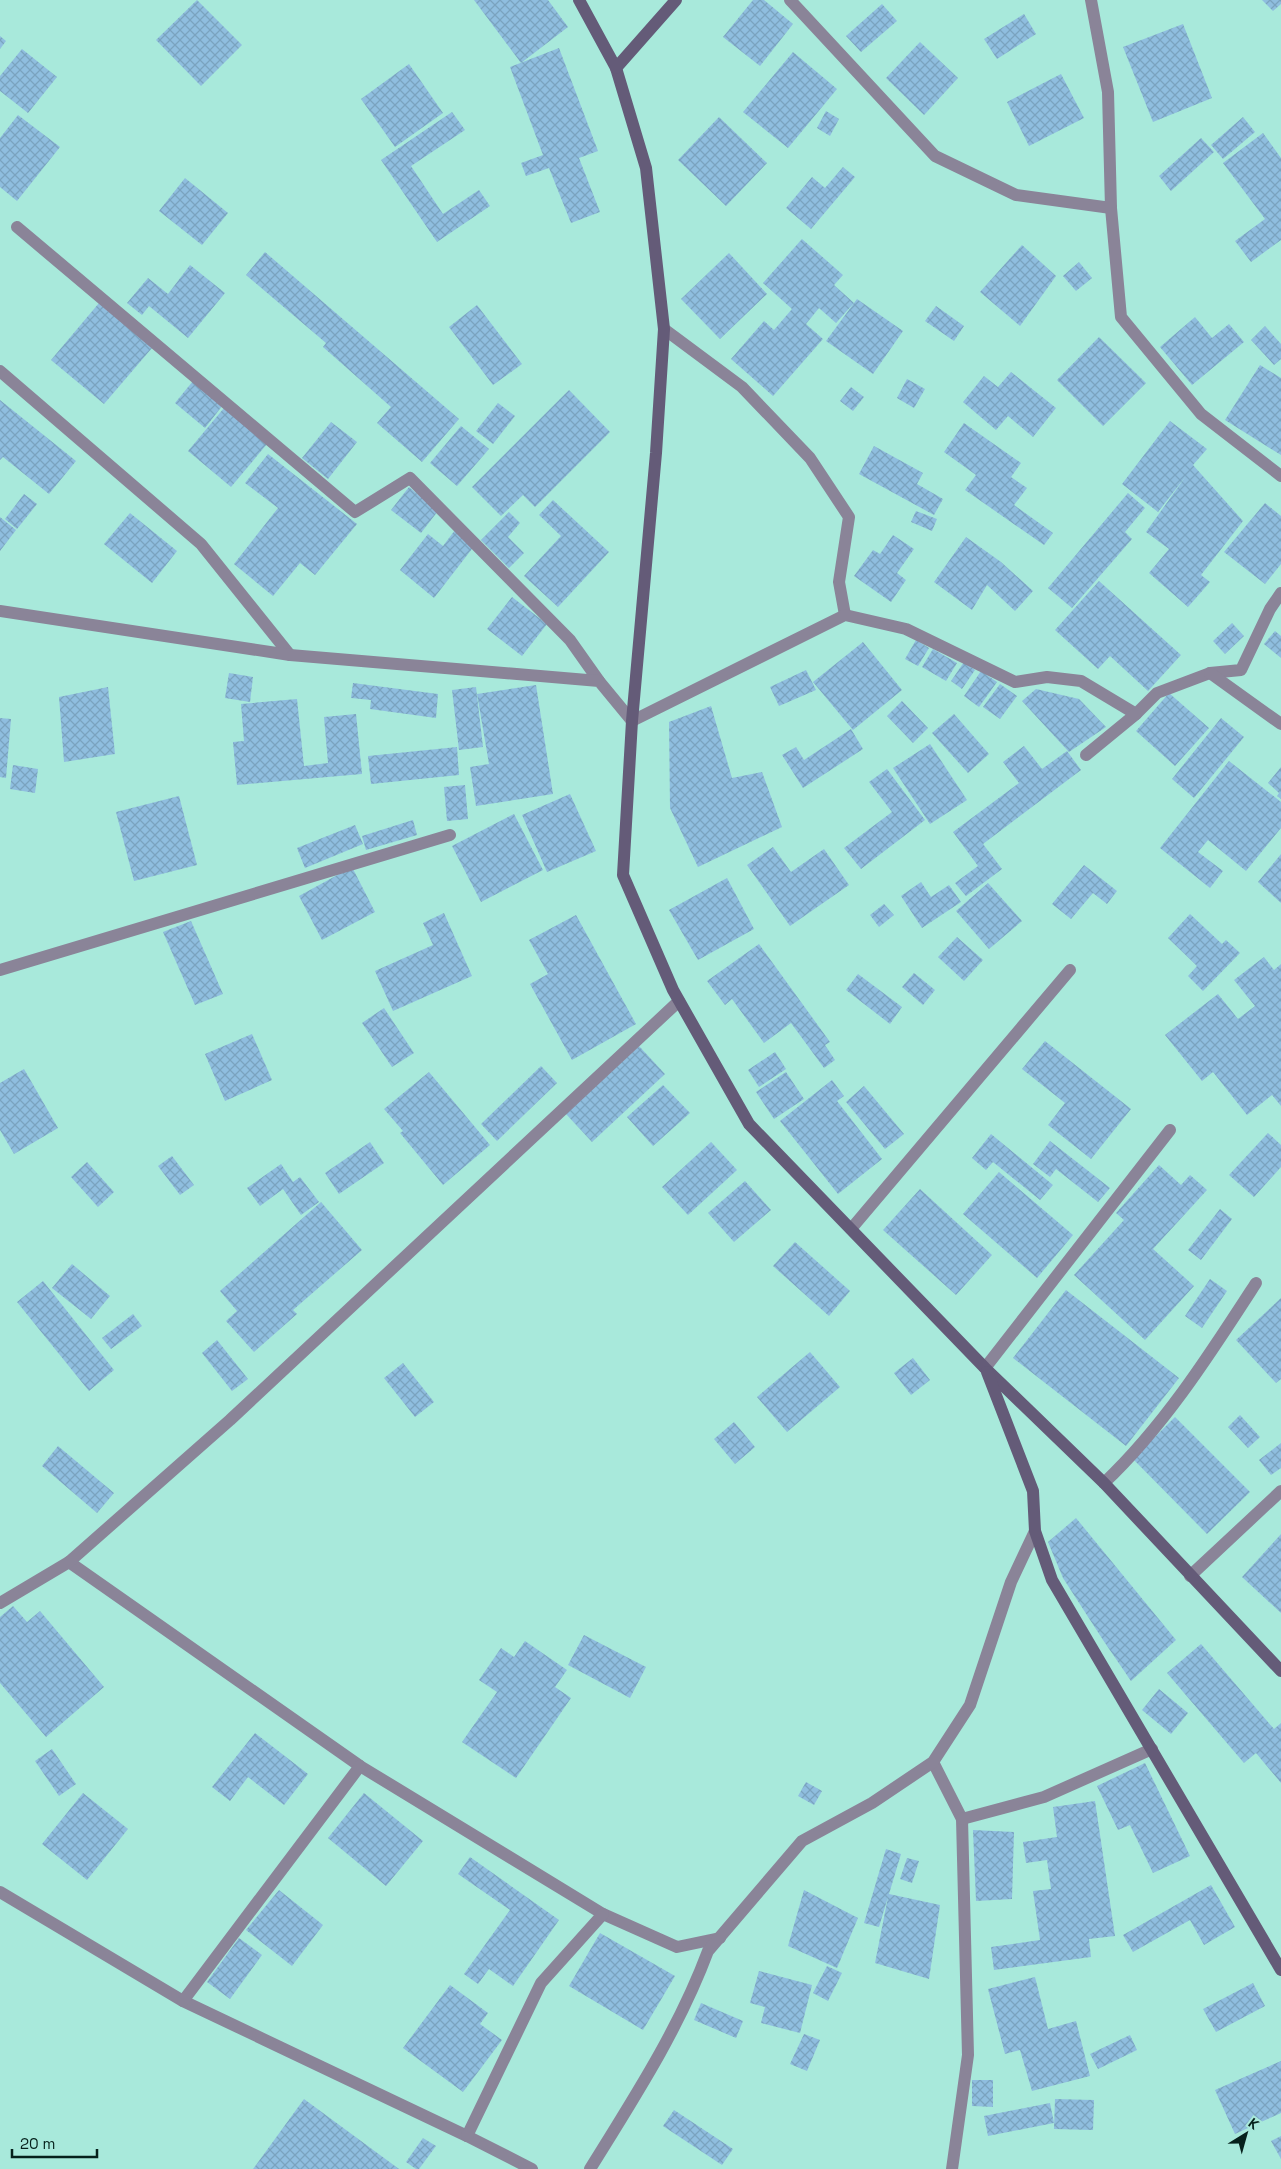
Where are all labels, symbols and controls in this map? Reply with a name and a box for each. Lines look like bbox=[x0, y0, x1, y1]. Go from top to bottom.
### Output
north arrow bbox=[1221, 2109, 1271, 2159]
text: K bbox=[1245, 2114, 1263, 2134]
scale bar bbox=[12, 2126, 98, 2158]
text: 20 m bbox=[20, 2134, 55, 2153]

